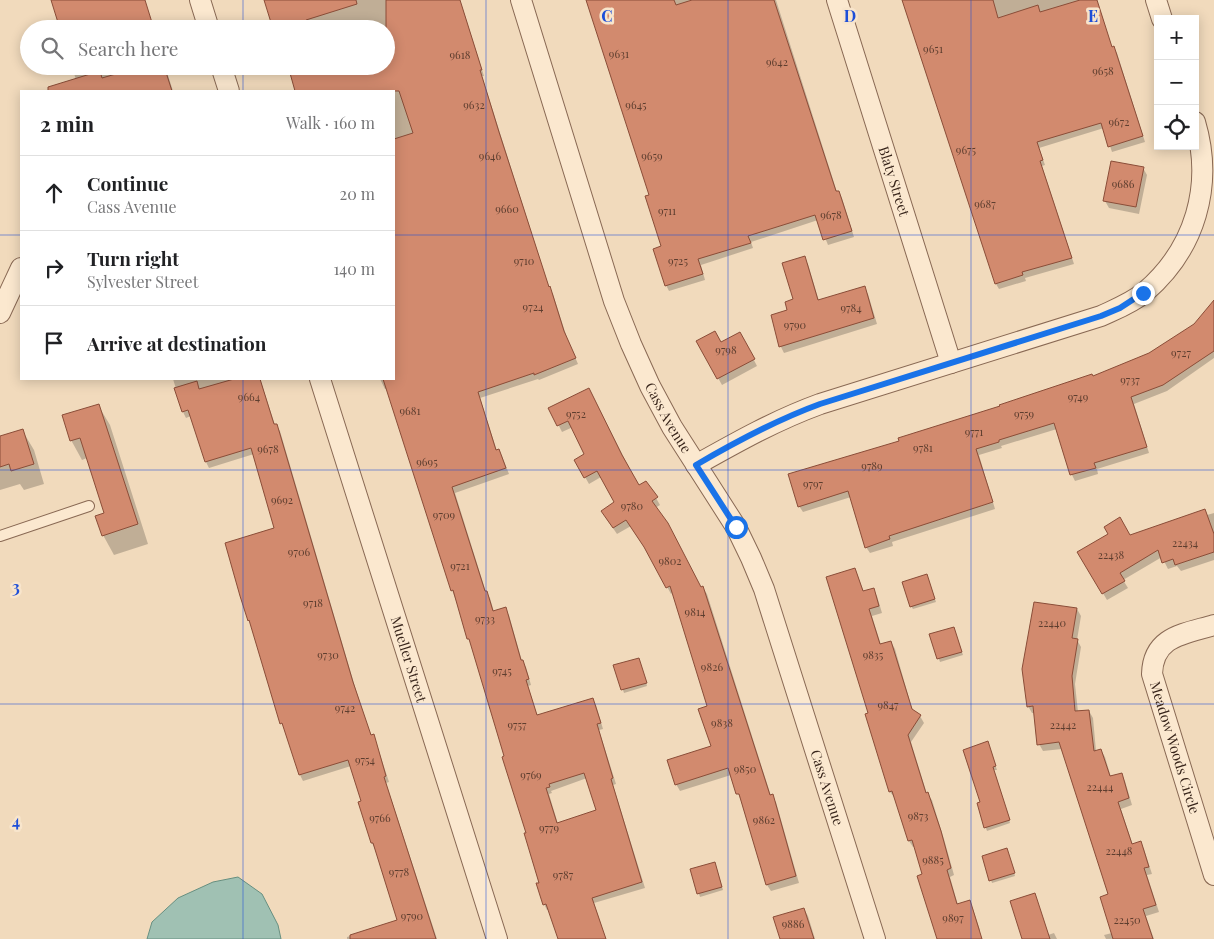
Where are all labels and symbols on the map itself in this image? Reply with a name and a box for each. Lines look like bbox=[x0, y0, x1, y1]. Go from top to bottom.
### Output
text: C bbox=[601, 5, 613, 26]
text: D bbox=[844, 5, 856, 26]
text: E bbox=[1088, 5, 1098, 26]
house number: 9651 bbox=[923, 41, 943, 56]
house number: 9631 bbox=[609, 46, 629, 61]
house number: 9618 bbox=[449, 47, 471, 62]
house number: 9642 bbox=[766, 54, 788, 69]
house number: 9658 bbox=[1092, 63, 1114, 78]
house number: 9632 bbox=[463, 97, 485, 112]
house number: 9645 bbox=[625, 97, 647, 112]
house number: 9672 bbox=[1108, 114, 1130, 129]
house number: 9675 bbox=[956, 142, 977, 157]
street label: Blaty Street bbox=[874, 144, 915, 219]
house number: 9646 bbox=[479, 148, 502, 163]
house number: 9659 bbox=[641, 148, 663, 163]
house number: 9686 bbox=[1112, 176, 1135, 191]
house number: 9687 bbox=[974, 196, 996, 211]
house number: 9660 bbox=[495, 201, 519, 216]
house number: 9711 bbox=[658, 203, 676, 218]
house number: 9678 bbox=[820, 207, 842, 222]
house number: 9710 bbox=[514, 253, 535, 268]
house number: 9725 bbox=[668, 253, 688, 268]
route end bbox=[1132, 282, 1155, 305]
house number: 9724 bbox=[523, 299, 544, 314]
house number: 9784 bbox=[840, 300, 862, 315]
house number: 9790 bbox=[784, 317, 807, 332]
house number: 9798 bbox=[715, 342, 737, 357]
house number: 9727 bbox=[1171, 345, 1191, 360]
house number: 9737 bbox=[1120, 372, 1140, 387]
street label: Cass Avenue bbox=[641, 379, 696, 457]
house number: 9664 bbox=[238, 389, 261, 404]
house number: 9749 bbox=[1068, 389, 1089, 404]
house number: 9681 bbox=[399, 403, 421, 418]
house number: 9752 bbox=[566, 406, 586, 421]
house number: 9759 bbox=[1014, 406, 1035, 421]
house number: 9771 bbox=[965, 424, 983, 439]
house number: 9781 bbox=[913, 440, 933, 455]
house number: 9678 bbox=[257, 441, 279, 456]
house number: 9695 bbox=[416, 454, 438, 469]
house number: 9789 bbox=[861, 458, 883, 473]
house number: 9797 bbox=[803, 476, 824, 491]
house number: 9692 bbox=[271, 492, 293, 507]
house number: 9780 bbox=[621, 498, 644, 513]
house number: 9709 bbox=[433, 507, 456, 522]
route start bbox=[725, 516, 748, 539]
house number: 22434 bbox=[1172, 535, 1199, 550]
house number: 9706 bbox=[288, 544, 310, 559]
house number: 22438 bbox=[1098, 547, 1125, 562]
house number: 9802 bbox=[658, 553, 682, 568]
house number: 9721 bbox=[450, 558, 470, 573]
text: 3 bbox=[12, 576, 20, 597]
house number: 9718 bbox=[303, 595, 323, 610]
house number: 9814 bbox=[685, 604, 706, 619]
house number: 9733 bbox=[475, 611, 495, 626]
street label: Mueller Street bbox=[387, 614, 432, 706]
house number: 22440 bbox=[1038, 615, 1066, 630]
house number: 9730 bbox=[317, 647, 339, 662]
house number: 9835 bbox=[863, 647, 884, 662]
house number: 9826 bbox=[701, 659, 723, 674]
house number: 9745 bbox=[492, 663, 512, 678]
street label: Meadow Woods Circle bbox=[1146, 679, 1205, 816]
house number: 9847 bbox=[877, 697, 899, 712]
house number: 9742 bbox=[335, 700, 355, 715]
house number: 9838 bbox=[711, 715, 733, 730]
house number: 9757 bbox=[507, 717, 527, 732]
house number: 22442 bbox=[1050, 717, 1076, 732]
street label: Cass Avenue bbox=[807, 747, 848, 828]
house number: 9754 bbox=[355, 752, 376, 767]
house number: 9850 bbox=[734, 761, 757, 776]
house number: 9769 bbox=[520, 767, 542, 782]
house number: 22444 bbox=[1087, 779, 1114, 794]
house number: 9873 bbox=[908, 808, 928, 823]
text: 4 bbox=[12, 810, 20, 831]
house number: 9766 bbox=[369, 810, 391, 825]
house number: 9862 bbox=[753, 812, 775, 827]
house number: 9779 bbox=[539, 820, 559, 835]
house number: 22448 bbox=[1105, 843, 1133, 858]
house number: 9885 bbox=[922, 852, 944, 867]
house number: 9778 bbox=[389, 864, 409, 879]
house number: 9787 bbox=[553, 867, 574, 882]
house number: 9790 bbox=[401, 908, 424, 923]
house number: 9897 bbox=[942, 910, 964, 925]
house number: 22450 bbox=[1113, 912, 1141, 927]
house number: 9886 bbox=[782, 916, 805, 931]

